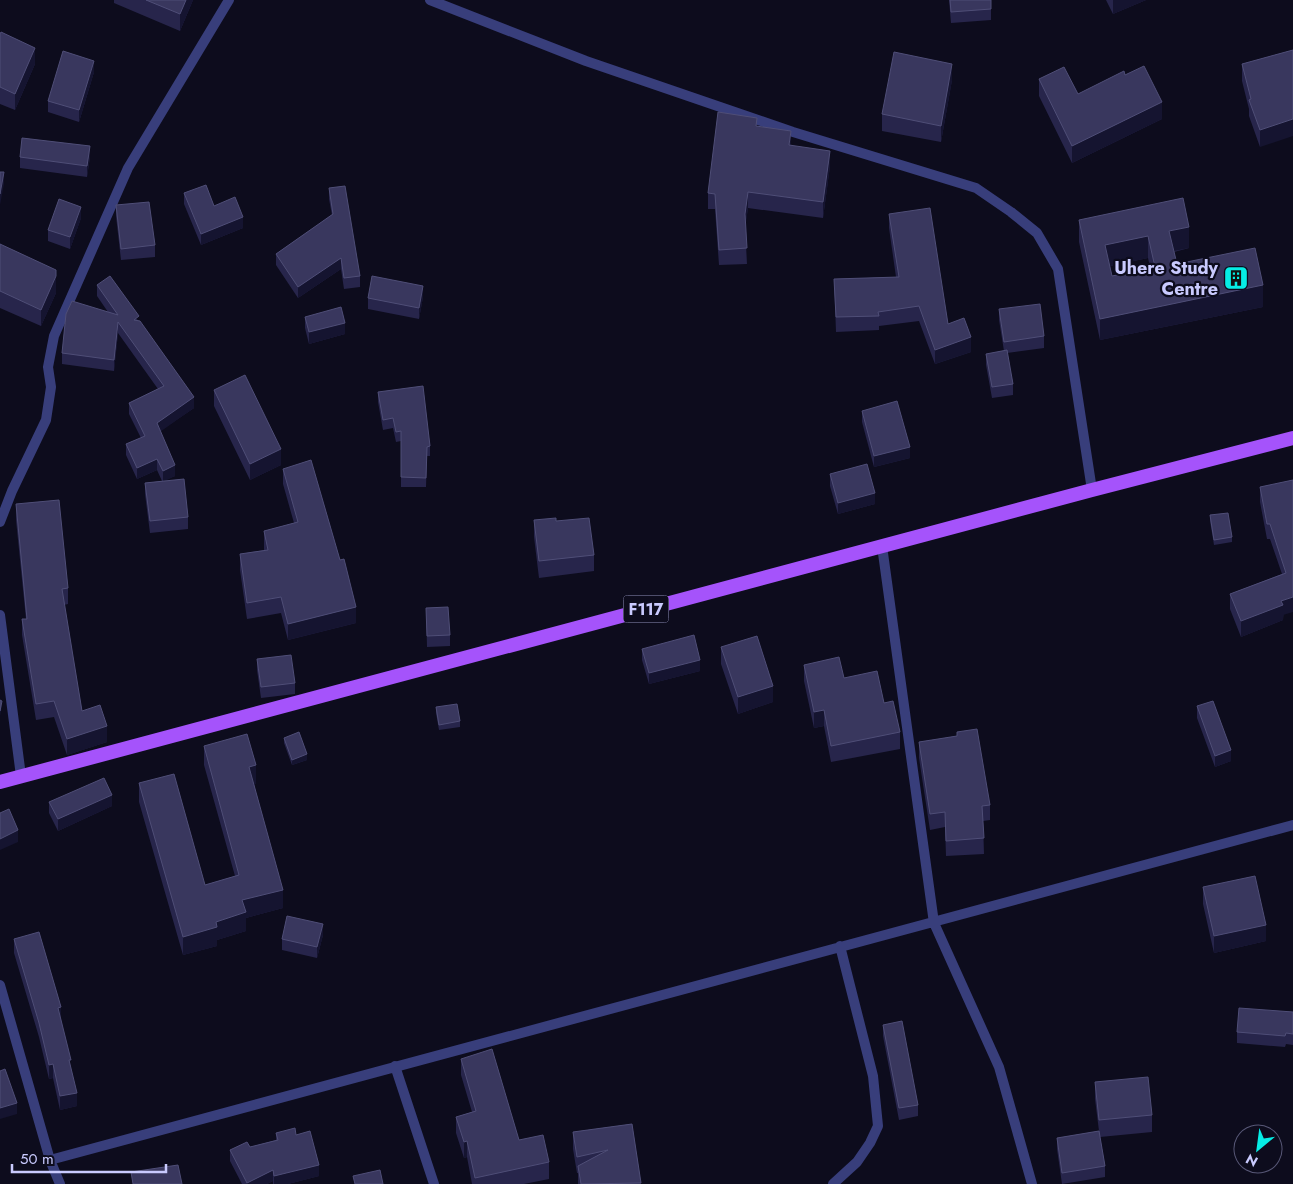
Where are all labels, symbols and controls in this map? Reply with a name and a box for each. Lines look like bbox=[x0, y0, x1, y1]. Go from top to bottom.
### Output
place label: Uhere Study Centre bbox=[1114, 255, 1219, 302]
building icon: Uhere Study Centre bbox=[1223, 265, 1249, 291]
road number: F117 bbox=[624, 596, 668, 622]
north arrow bbox=[1233, 1124, 1283, 1174]
scale bar bbox=[12, 1142, 166, 1174]
text: 50 m bbox=[20, 1148, 54, 1170]
text: N bbox=[1242, 1149, 1261, 1172]

